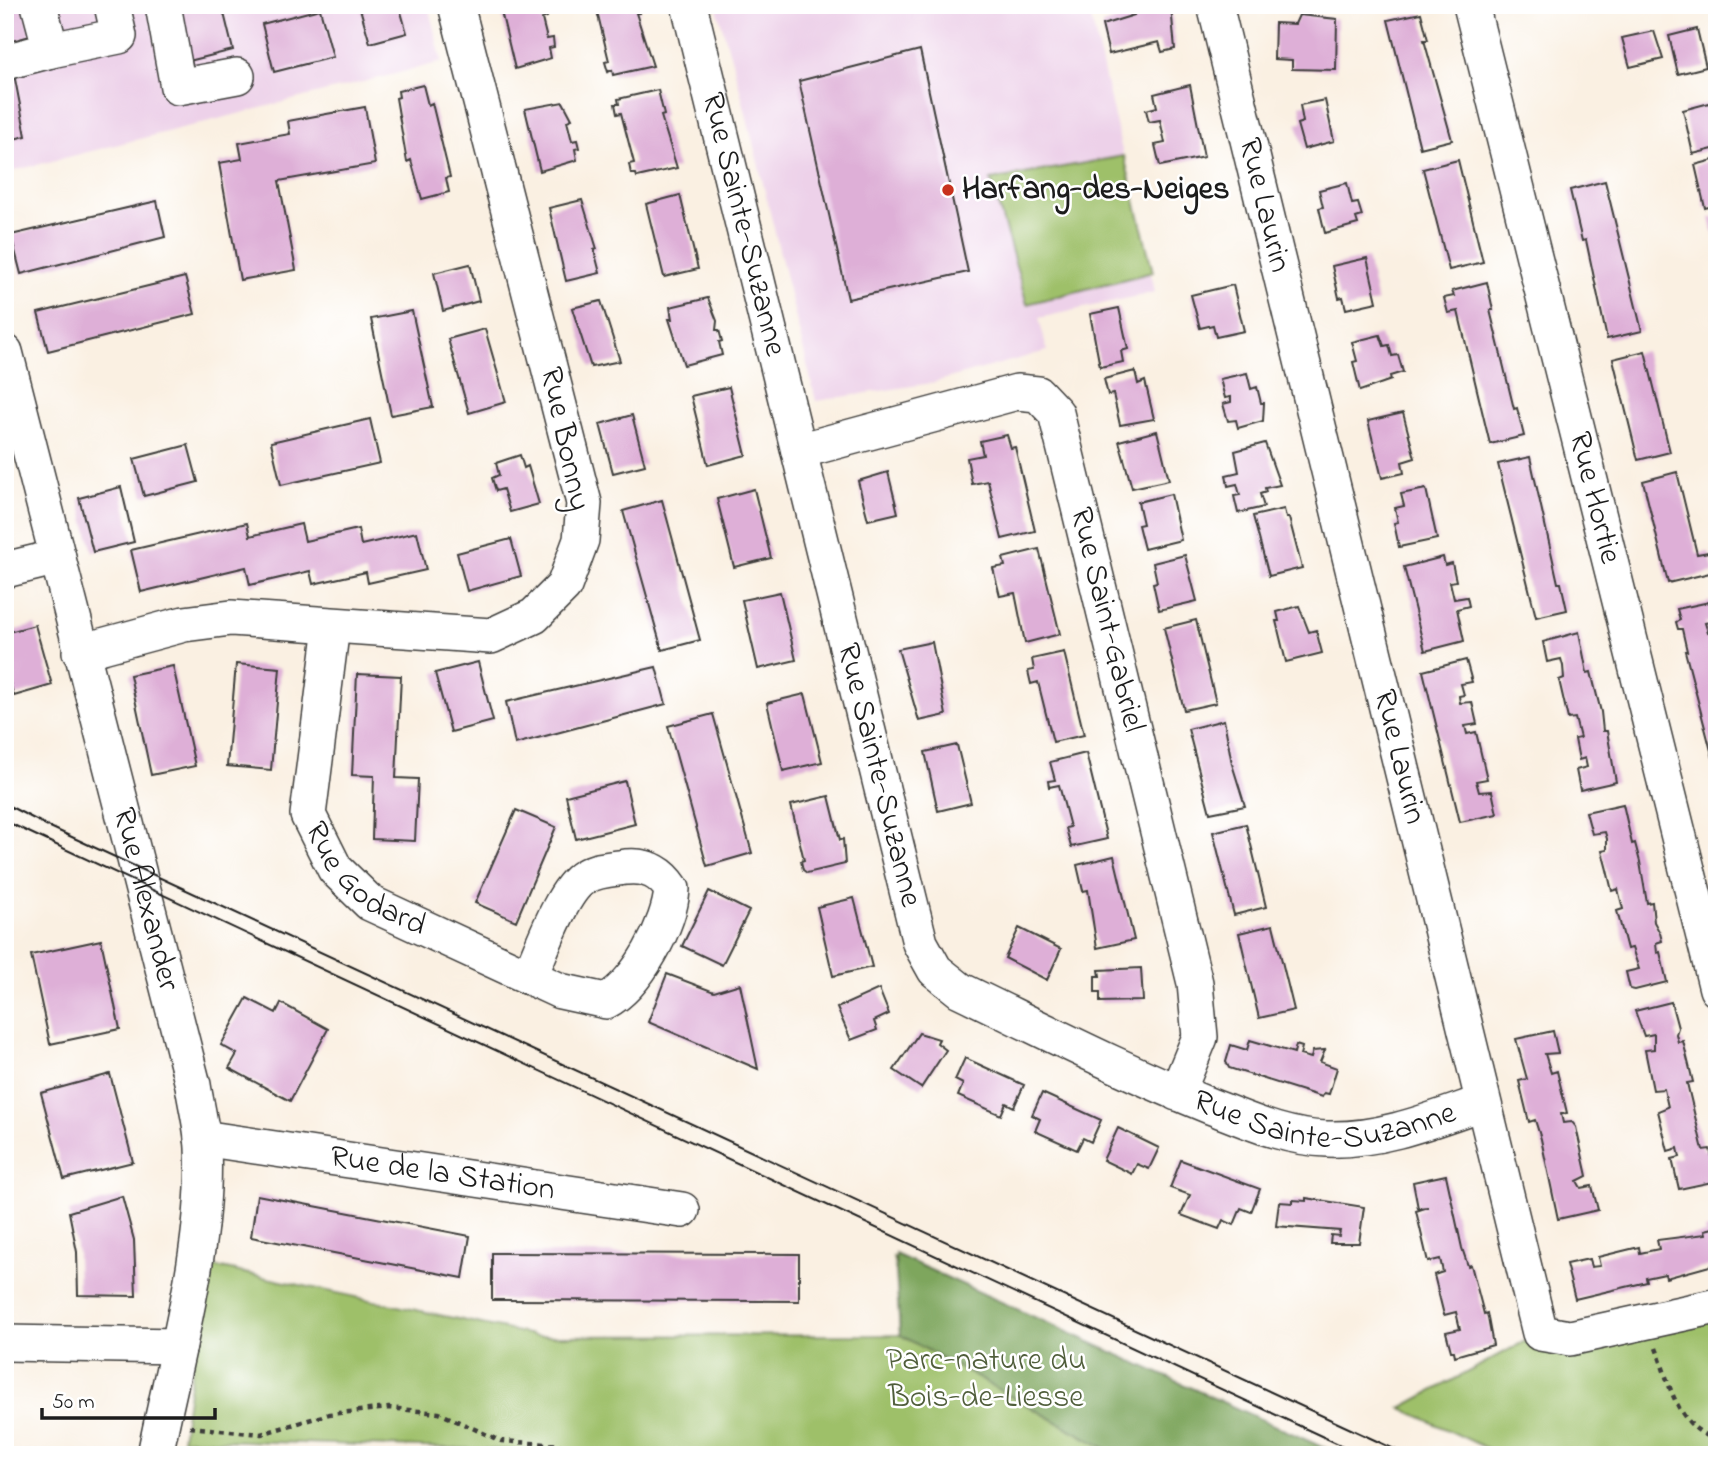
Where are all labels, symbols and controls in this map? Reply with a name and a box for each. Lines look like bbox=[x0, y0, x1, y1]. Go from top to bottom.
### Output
street label: Rue Sainte-Suzanne bbox=[688, 88, 798, 362]
street label: Rue Laurin bbox=[1225, 133, 1303, 277]
place label: Harfang-des-Neiges bbox=[962, 167, 1229, 215]
marker: Harfang-des-Neiges bbox=[940, 182, 956, 198]
street label: Rue Bonny bbox=[526, 363, 602, 515]
street label: Rue Hortie bbox=[1555, 427, 1633, 569]
street label: Rue Saint-Gabriel bbox=[1056, 502, 1157, 737]
street label: Rue Sainte-Suzanne bbox=[824, 638, 934, 912]
street label: Rue Laurin bbox=[1360, 685, 1438, 829]
street label: Rue Alexander bbox=[99, 803, 191, 996]
street label: Rue Godard bbox=[292, 814, 434, 949]
street label: Rue Sainte-Suzanne bbox=[1186, 1078, 1463, 1163]
street label: Rue de la Station bbox=[327, 1134, 558, 1214]
park label: Parc-nature du Bois-de-Liesse bbox=[886, 1338, 1086, 1422]
scale bar bbox=[42, 1376, 215, 1420]
text: 50 m bbox=[52, 1388, 95, 1418]

